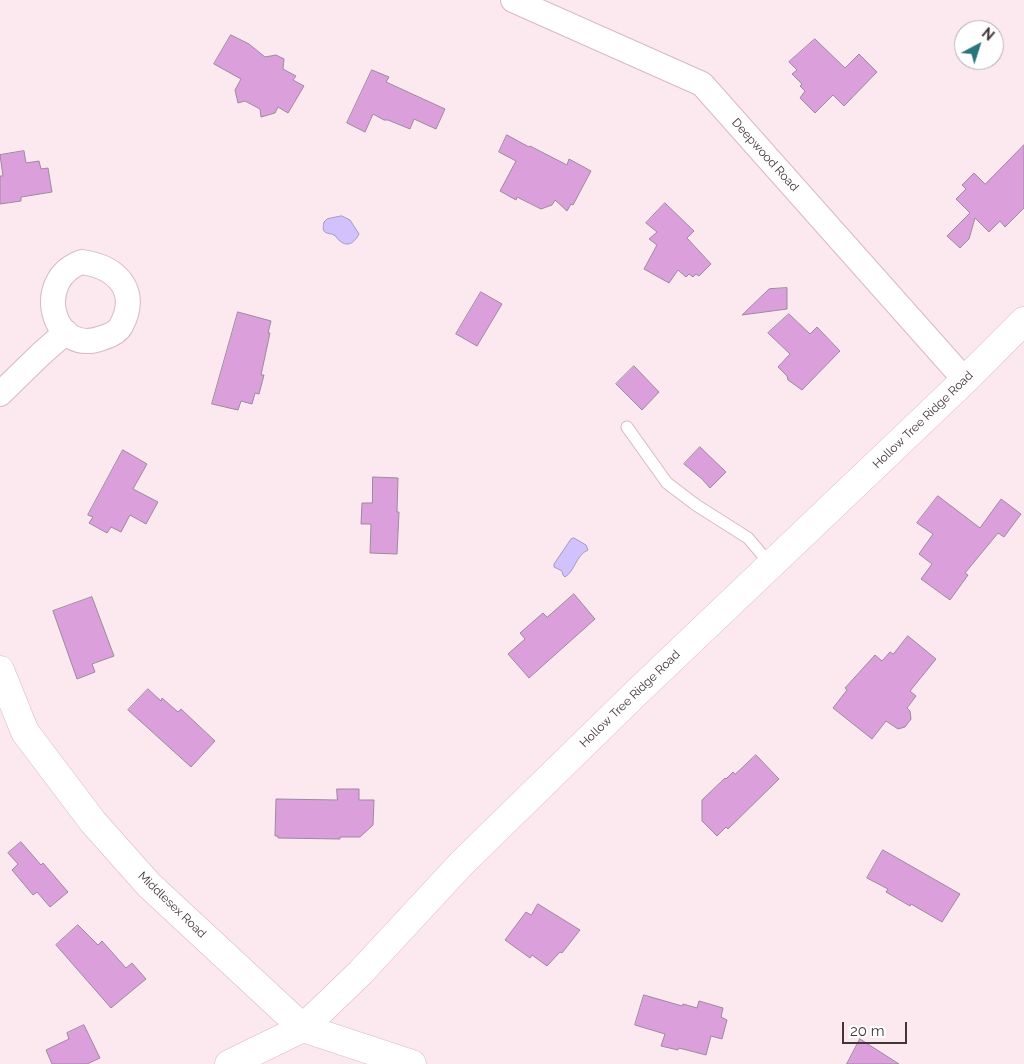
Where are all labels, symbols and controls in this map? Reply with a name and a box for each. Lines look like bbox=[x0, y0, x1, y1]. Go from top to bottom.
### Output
north arrow bbox=[954, 20, 1004, 70]
text: N bbox=[979, 25, 997, 44]
street label: Deepwood Road bbox=[729, 116, 801, 194]
street label: Hollow Tree Ridge Road bbox=[870, 368, 976, 472]
street label: Hollow Tree Ridge Road bbox=[577, 647, 683, 751]
street label: Middlesex Road bbox=[135, 869, 209, 941]
scale bar bbox=[844, 1012, 909, 1044]
text: 20 m bbox=[850, 1022, 885, 1040]

